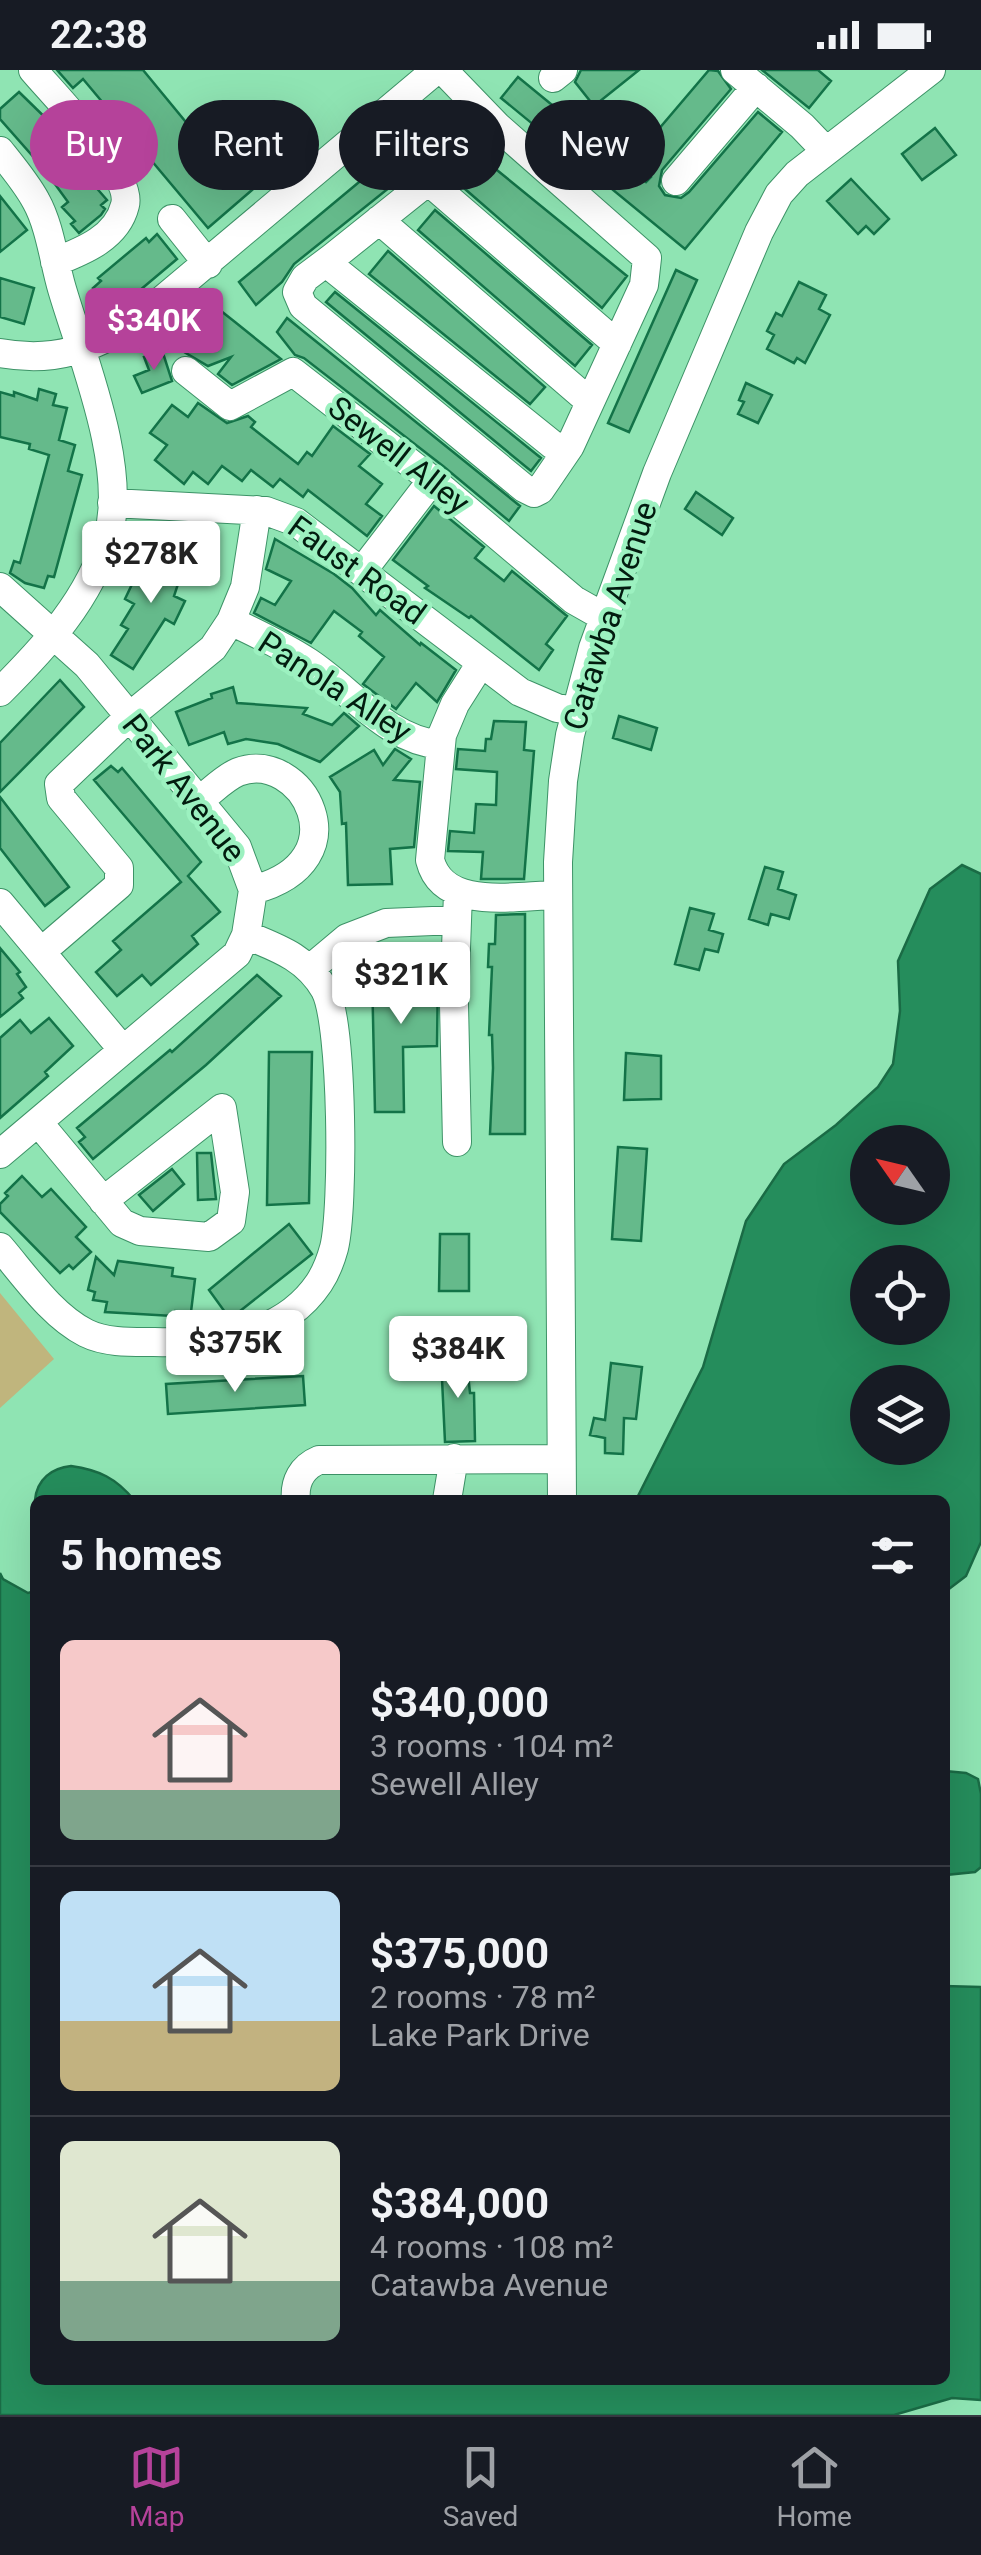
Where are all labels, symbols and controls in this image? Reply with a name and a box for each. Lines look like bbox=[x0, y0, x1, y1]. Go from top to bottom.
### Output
text: 22:38 bbox=[50, 13, 148, 57]
chip: Buy bbox=[30, 100, 158, 190]
chip: Rent bbox=[178, 100, 319, 190]
chip: Filters bbox=[339, 100, 505, 190]
chip: New bbox=[525, 100, 665, 190]
pin: $340K bbox=[84, 288, 224, 373]
text: $340K bbox=[107, 301, 201, 339]
street label: Sewell Alley bbox=[321, 388, 477, 522]
street label: Catawba Avenue bbox=[555, 497, 665, 735]
street label: Faust Road bbox=[281, 507, 433, 633]
pin: $278K bbox=[81, 521, 221, 606]
text: $278K bbox=[104, 534, 198, 572]
street label: Panola Alley bbox=[251, 623, 419, 751]
street label: Park Avenue bbox=[115, 707, 253, 869]
pin: $321K bbox=[331, 942, 471, 1027]
text: $321K bbox=[354, 955, 448, 993]
north arrow bbox=[850, 1125, 950, 1225]
map controls bbox=[850, 1125, 950, 1465]
button: locate bbox=[850, 1245, 950, 1345]
pin: $375K bbox=[165, 1310, 305, 1395]
pin: $384K bbox=[388, 1316, 528, 1401]
text: $375K bbox=[188, 1323, 282, 1361]
text: $384K bbox=[411, 1329, 505, 1367]
button: layers bbox=[850, 1365, 950, 1465]
icon: filters bbox=[865, 1528, 920, 1583]
text: 5 homes bbox=[60, 1531, 222, 1580]
text: $340,000 bbox=[370, 1678, 549, 1727]
icon: home bbox=[140, 1680, 260, 1800]
text: 3 rooms · 104 m² bbox=[370, 1727, 613, 1765]
text: Sewell Alley bbox=[370, 1765, 539, 1803]
text: $375,000 bbox=[370, 1929, 549, 1978]
icon: home bbox=[140, 1931, 260, 2051]
text: 2 rooms · 78 m² bbox=[370, 1978, 595, 2016]
text: Lake Park Drive bbox=[370, 2016, 590, 2054]
text: $384,000 bbox=[370, 2179, 549, 2228]
icon: home bbox=[140, 2181, 260, 2301]
text: 4 rooms · 108 m² bbox=[370, 2228, 613, 2266]
text: Catawba Avenue bbox=[370, 2266, 608, 2304]
tab: Map bbox=[129, 2440, 184, 2533]
tab: Saved bbox=[443, 2440, 518, 2533]
tab: Home bbox=[777, 2440, 852, 2533]

